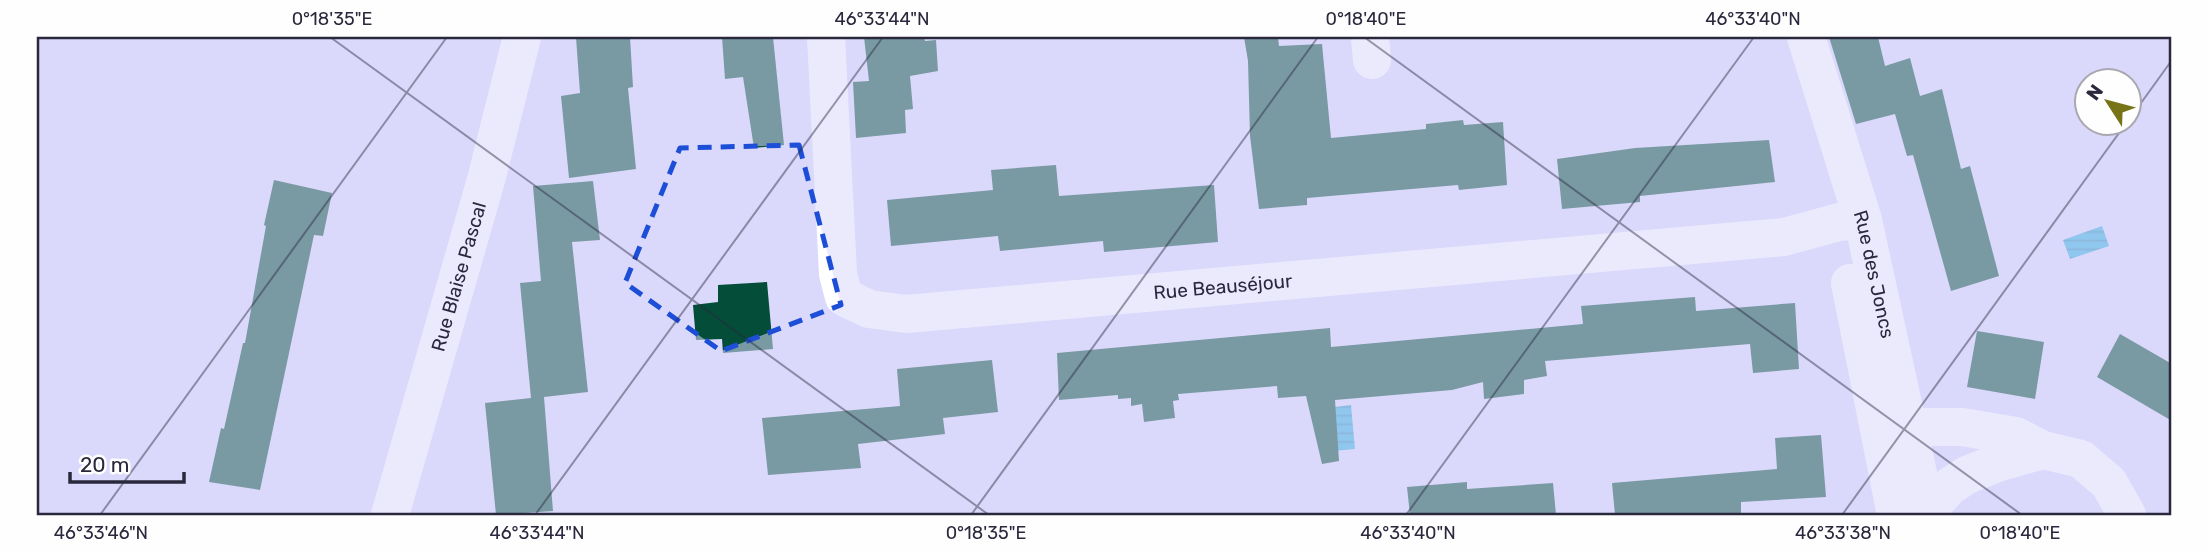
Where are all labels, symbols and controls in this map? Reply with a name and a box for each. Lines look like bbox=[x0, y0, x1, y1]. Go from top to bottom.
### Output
text: 0°18'35"E bbox=[292, 8, 372, 30]
text: 46°33'44"N bbox=[835, 8, 929, 30]
text: 0°18'40"E bbox=[1326, 8, 1406, 30]
text: 46°33'40"N bbox=[1705, 8, 1801, 30]
north arrow bbox=[2072, 66, 2142, 136]
text: N bbox=[2081, 80, 2108, 105]
street label: Rue Blaise Pascal bbox=[426, 199, 491, 354]
street label: Rue des Joncs bbox=[1849, 207, 1899, 340]
street label: Rue Beauséjour bbox=[1152, 269, 1294, 304]
scale bar bbox=[70, 440, 184, 484]
text: 20 m bbox=[80, 452, 129, 477]
text: 46°33'46"N bbox=[54, 522, 148, 544]
text: 46°33'44"N bbox=[490, 522, 584, 544]
text: 0°18'35"E bbox=[946, 522, 1026, 544]
text: 46°33'40"N bbox=[1360, 522, 1456, 544]
text: 46°33'38"N bbox=[1795, 522, 1891, 544]
text: 0°18'40"E bbox=[1980, 522, 2060, 544]

